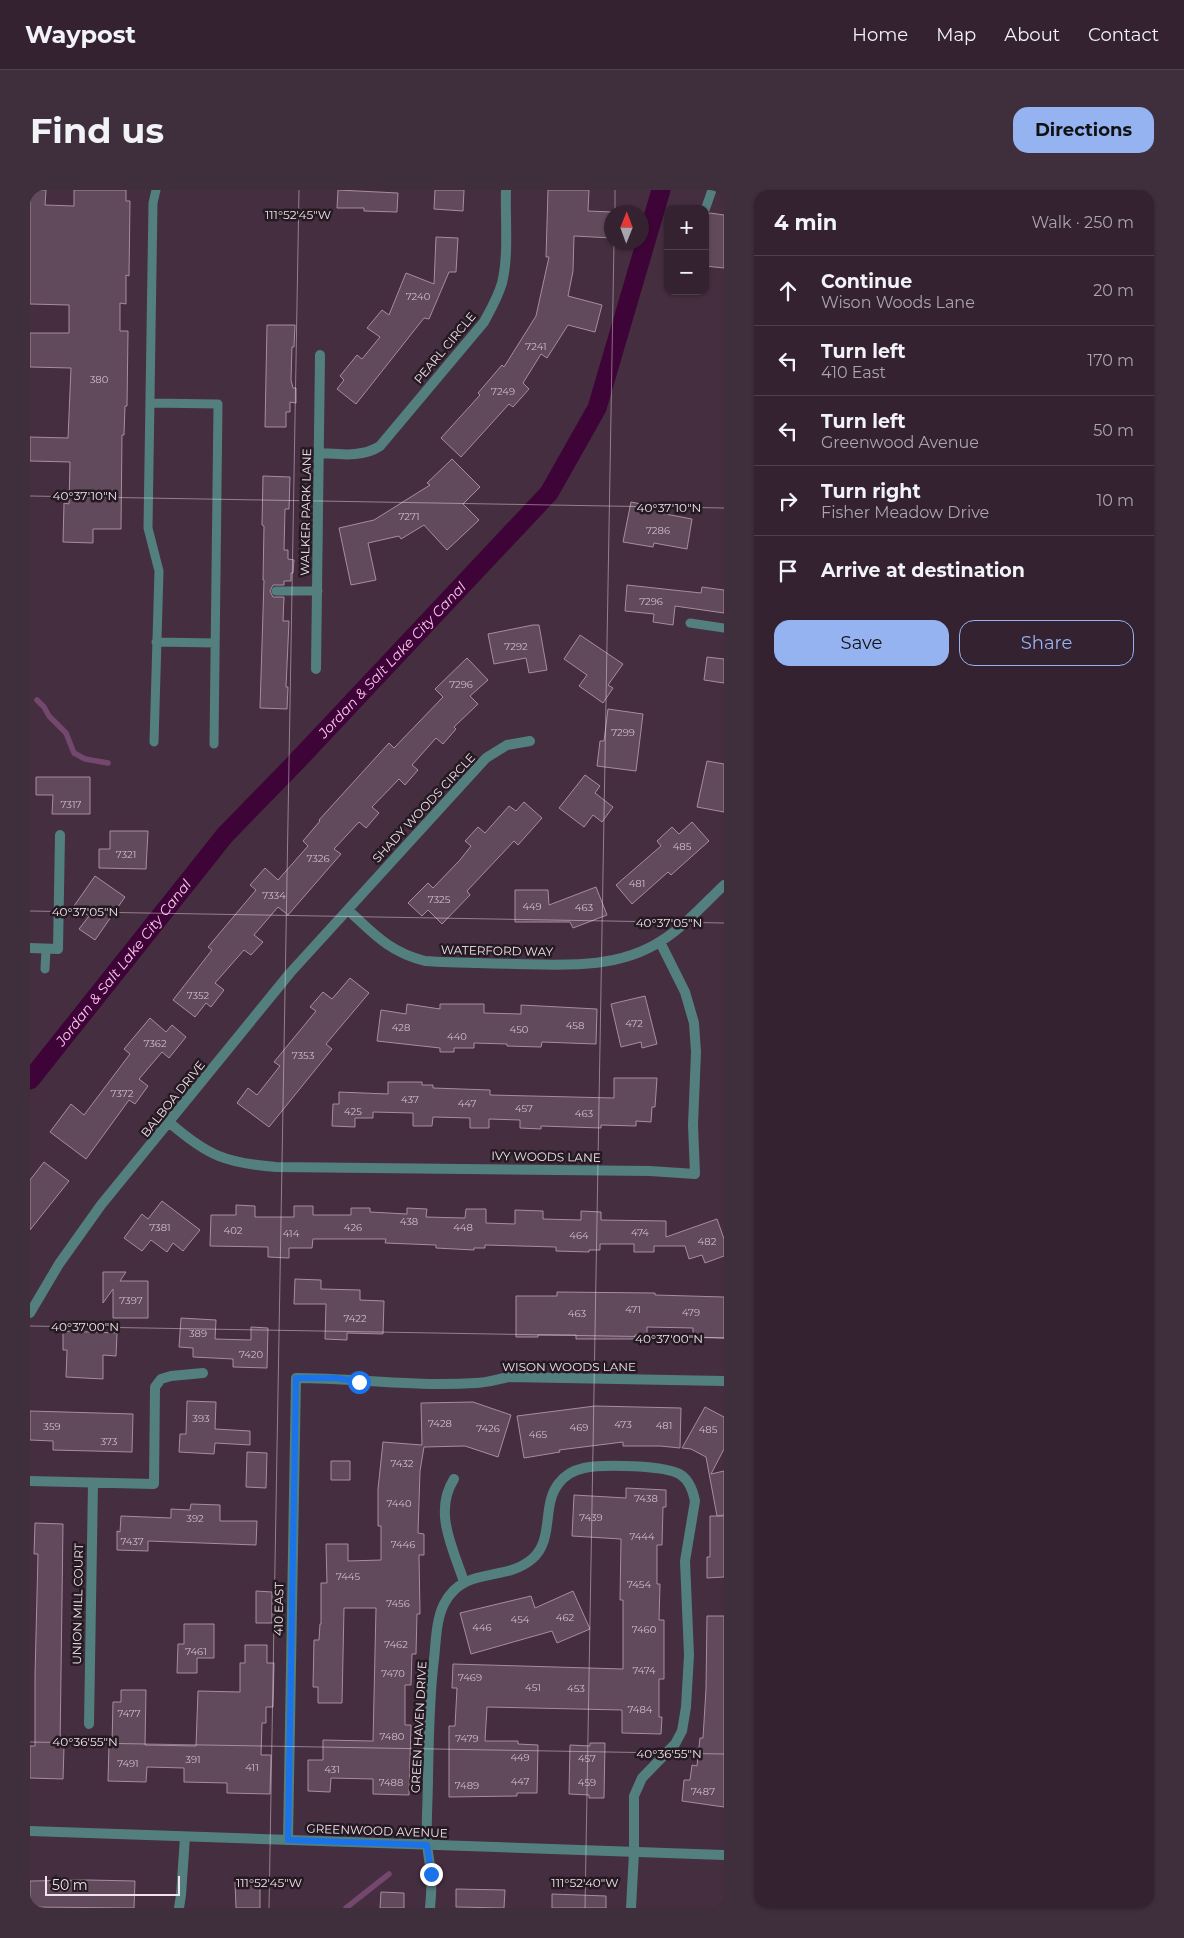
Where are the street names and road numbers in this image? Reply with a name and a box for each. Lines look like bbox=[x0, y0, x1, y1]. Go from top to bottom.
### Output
street label: PEARL CIRCLE bbox=[410, 309, 479, 386]
street label: WALKER PARK LANE bbox=[297, 448, 314, 576]
street label: SHADY WOODS CIRCLE bbox=[369, 750, 478, 865]
street label: WATERFORD WAY bbox=[441, 942, 554, 959]
street label: BALBOA DRIVE bbox=[137, 1058, 208, 1140]
street label: IVY WOODS LANE bbox=[491, 1148, 601, 1165]
street label: WISON WOODS LANE bbox=[502, 1359, 636, 1374]
street label: UNION MILL COURT bbox=[69, 1543, 86, 1665]
street label: 410 EAST bbox=[271, 1582, 286, 1636]
street label: GREEN HAVEN DRIVE bbox=[408, 1661, 429, 1793]
street label: GREENWOOD AVENUE bbox=[306, 1821, 448, 1840]

